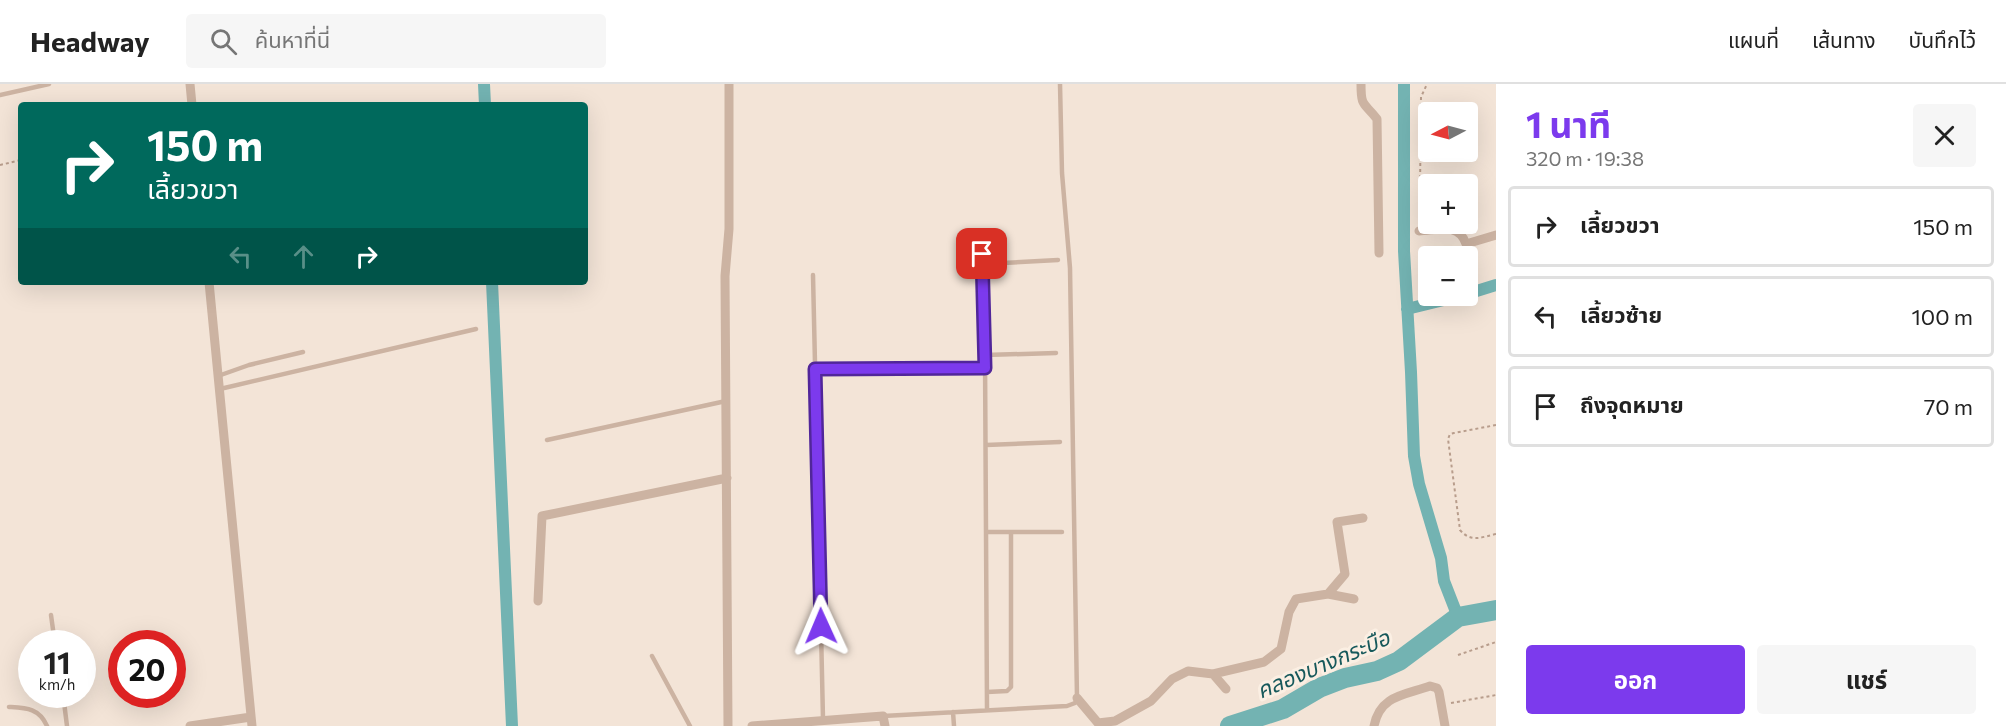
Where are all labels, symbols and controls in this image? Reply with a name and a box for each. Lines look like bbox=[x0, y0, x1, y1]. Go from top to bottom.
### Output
search box bbox=[186, 14, 606, 68]
text: Headway bbox=[30, 24, 150, 58]
icon: search bbox=[207, 25, 240, 58]
text: ค้นหาที่นี่ bbox=[255, 26, 330, 53]
text: แผนที่ bbox=[1728, 27, 1779, 52]
text: เส้นทาง bbox=[1812, 27, 1876, 52]
text: บันทึกไว้ bbox=[1909, 27, 1976, 52]
text: 1 นาที bbox=[1526, 101, 1611, 145]
north arrow bbox=[1418, 102, 1478, 162]
map controls bbox=[1418, 102, 1478, 306]
button: close bbox=[1913, 104, 1976, 167]
text: 150 m bbox=[147, 118, 263, 170]
icon: right bbox=[48, 126, 126, 204]
text: 320 m · 19:38 bbox=[1526, 146, 1644, 170]
text: เลี้ยวขวา bbox=[147, 172, 238, 205]
button: + bbox=[1418, 174, 1478, 234]
icon: right bbox=[1529, 210, 1562, 243]
text: เลี้ยวขวา bbox=[1580, 211, 1660, 238]
text: 150 m bbox=[1913, 213, 1973, 240]
pin bbox=[956, 228, 1007, 279]
icon: arrive bbox=[965, 237, 998, 270]
icon: left bbox=[224, 240, 257, 273]
icon: ahead bbox=[287, 240, 320, 273]
icon: right bbox=[350, 240, 383, 273]
button: − bbox=[1418, 246, 1478, 306]
icon: left bbox=[1529, 300, 1562, 333]
text: เลี้ยวซ้าย bbox=[1580, 301, 1662, 328]
text: 100 m bbox=[1911, 303, 1973, 330]
icon: arrive bbox=[1529, 390, 1562, 423]
text: ถึงจุดหมาย bbox=[1580, 391, 1684, 418]
text: 70 m bbox=[1924, 393, 1973, 420]
position arrow bbox=[789, 594, 853, 658]
water label: คลองบางกระบือ bbox=[1252, 623, 1395, 704]
speed limit sign: 20 bbox=[108, 630, 186, 708]
text: 11 bbox=[43, 643, 71, 680]
button: ออก bbox=[1526, 645, 1745, 714]
button: แชร์ bbox=[1757, 645, 1976, 714]
text: km/h bbox=[39, 675, 75, 693]

